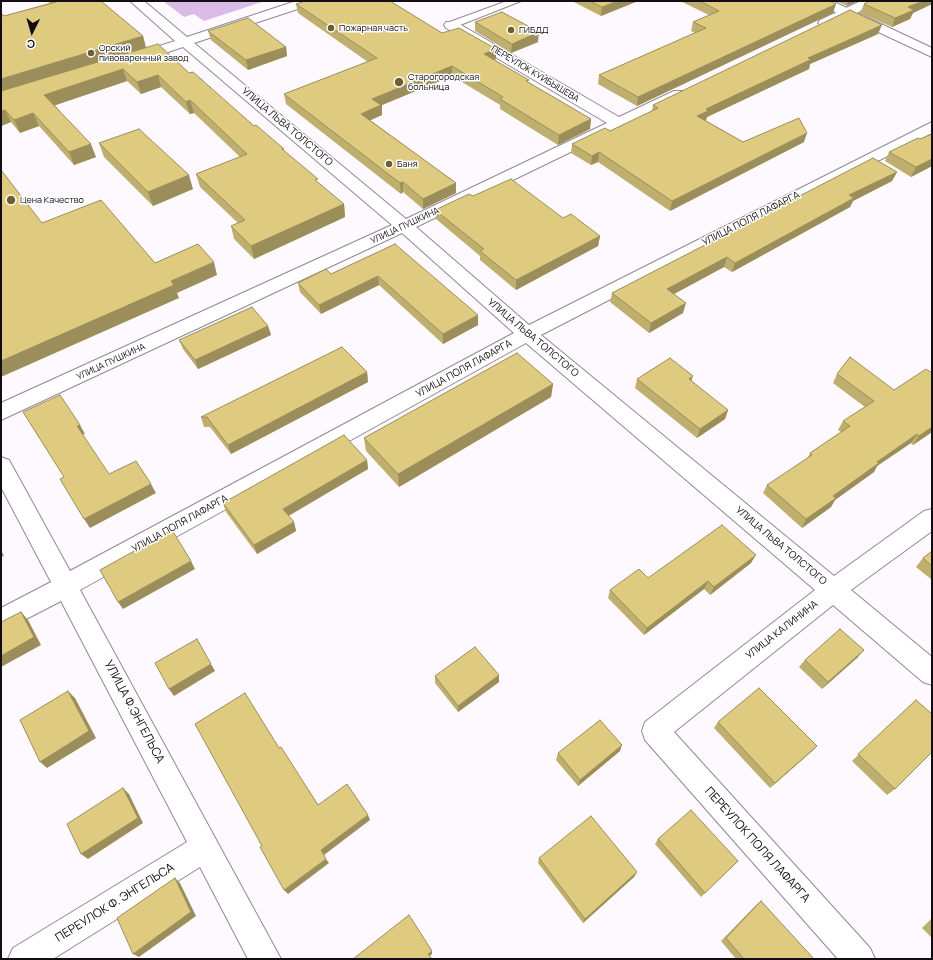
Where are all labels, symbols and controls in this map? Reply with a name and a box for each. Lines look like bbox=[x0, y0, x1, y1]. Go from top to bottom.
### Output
north arrow bbox=[12, 12, 52, 52]
marker: Пожарная часть bbox=[326, 23, 336, 33]
place label: Пожарная часть bbox=[339, 23, 408, 33]
marker: ГИБДД bbox=[506, 25, 516, 35]
place label: ГИБДД bbox=[519, 25, 548, 35]
text: С bbox=[26, 37, 36, 52]
place label: Орский пивоваренный завод bbox=[99, 43, 188, 64]
street label: ПЕРЕУЛОК КУЙБЫШЕВА bbox=[489, 43, 581, 105]
marker: Орский пивоваренный завод bbox=[86, 48, 96, 58]
place label: Старогородская больница bbox=[408, 72, 479, 93]
marker: Старогородская больница bbox=[393, 76, 405, 88]
street label: УЛИЦА ЛЬВА ТОЛСТОГО bbox=[239, 85, 335, 169]
marker: Баня bbox=[384, 159, 394, 169]
place label: Баня bbox=[397, 159, 418, 169]
street label: УЛИЦА ПОЛЯ ЛАФАРГА bbox=[700, 189, 802, 249]
marker: Цена Качество bbox=[5, 194, 17, 206]
place label: Цена Качество bbox=[20, 195, 84, 205]
street label: УЛИЦА ПУШКИНА bbox=[369, 205, 441, 247]
street label: УЛИЦА ЛЬВА ТОЛСТОГО bbox=[485, 296, 581, 380]
street label: УЛИЦА ПОЛЯ ЛАФАРГА bbox=[414, 338, 514, 400]
street label: УЛИЦА ПУШКИНА bbox=[75, 341, 147, 383]
street label: УЛИЦА ПОЛЯ ЛАФАРГА bbox=[130, 493, 230, 555]
street label: УЛИЦА ЛЬВА ТОЛСТОГО bbox=[733, 504, 829, 588]
street label: УЛИЦА КАЛИНИНА bbox=[744, 598, 820, 662]
street label: УЛИЦА Ф.ЭНГЕЛЬСА bbox=[101, 658, 167, 766]
street label: ПЕРЕУЛОК ПОЛЯ ЛАФАРГА bbox=[701, 784, 813, 906]
street label: ПЕРЕУЛОК Ф. ЭНГЕЛЬСА bbox=[53, 860, 177, 946]

